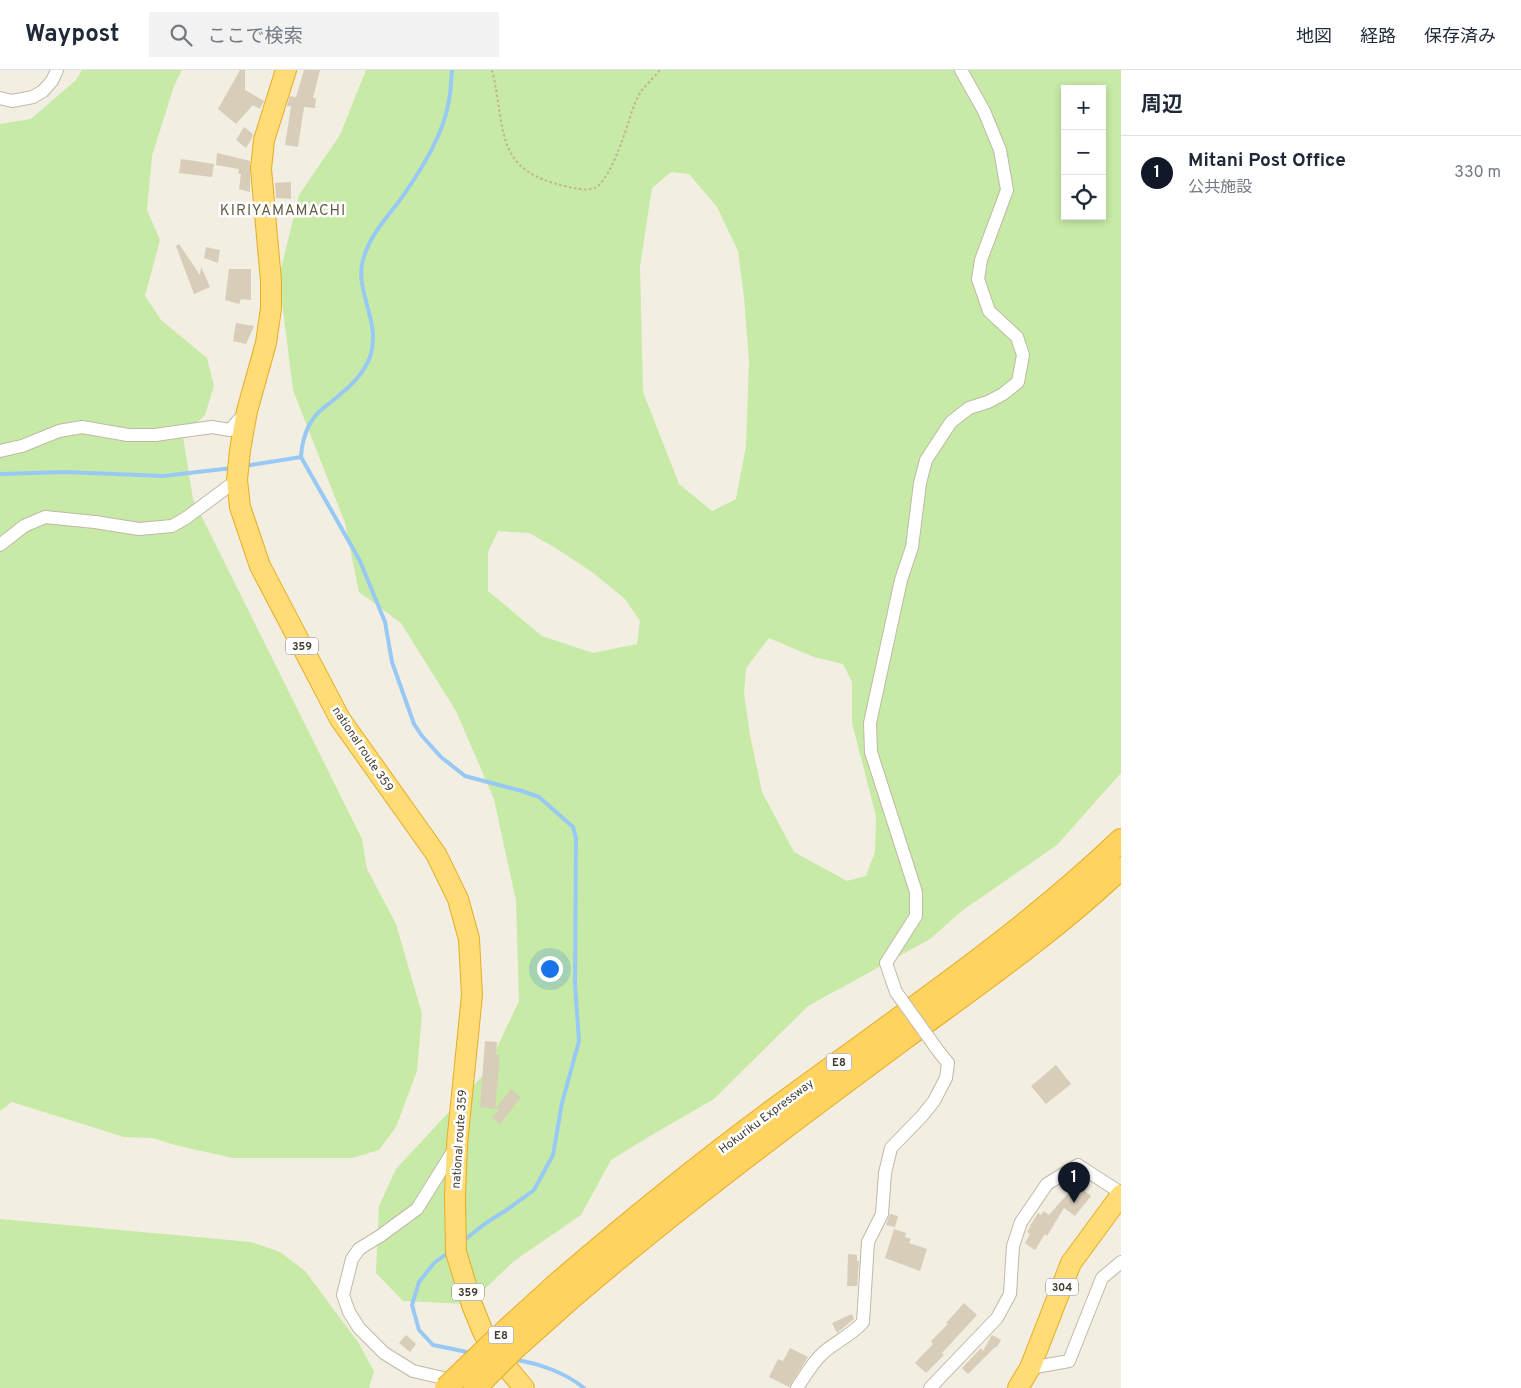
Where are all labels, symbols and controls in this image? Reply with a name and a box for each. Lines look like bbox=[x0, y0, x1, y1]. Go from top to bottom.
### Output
search box bbox=[149, 12, 499, 57]
text: Waypost bbox=[25, 20, 119, 50]
icon: search bbox=[167, 21, 195, 49]
text: ここで検索 bbox=[207, 25, 303, 49]
text: 地図 bbox=[1296, 26, 1332, 49]
text: 経路 bbox=[1360, 26, 1396, 49]
text: 保存済み bbox=[1424, 26, 1496, 49]
map controls bbox=[1061, 85, 1106, 220]
button: + bbox=[1061, 85, 1106, 130]
text: 周辺 bbox=[1141, 92, 1183, 119]
button: − bbox=[1061, 130, 1106, 175]
text: Mitani Post Office bbox=[1188, 149, 1346, 173]
text: 1 bbox=[1154, 163, 1160, 183]
text: 330 m bbox=[1454, 163, 1501, 183]
button: locate bbox=[1061, 175, 1106, 220]
text: 公共施設 bbox=[1188, 178, 1252, 198]
district label: KIRIYAMAMACHI bbox=[220, 202, 346, 221]
road number: 359 bbox=[286, 638, 318, 654]
street label: national route 359 bbox=[328, 704, 397, 795]
your location bbox=[537, 956, 563, 982]
road number: E8 bbox=[826, 1054, 852, 1070]
street label: Hokuriku Expressway bbox=[716, 1076, 817, 1158]
street label: national route 359 bbox=[449, 1089, 471, 1189]
pin: 1 bbox=[1058, 1162, 1090, 1203]
road number: 304 bbox=[1046, 1278, 1078, 1296]
road number: 359 bbox=[452, 1284, 484, 1300]
road number: E8 bbox=[488, 1326, 514, 1344]

